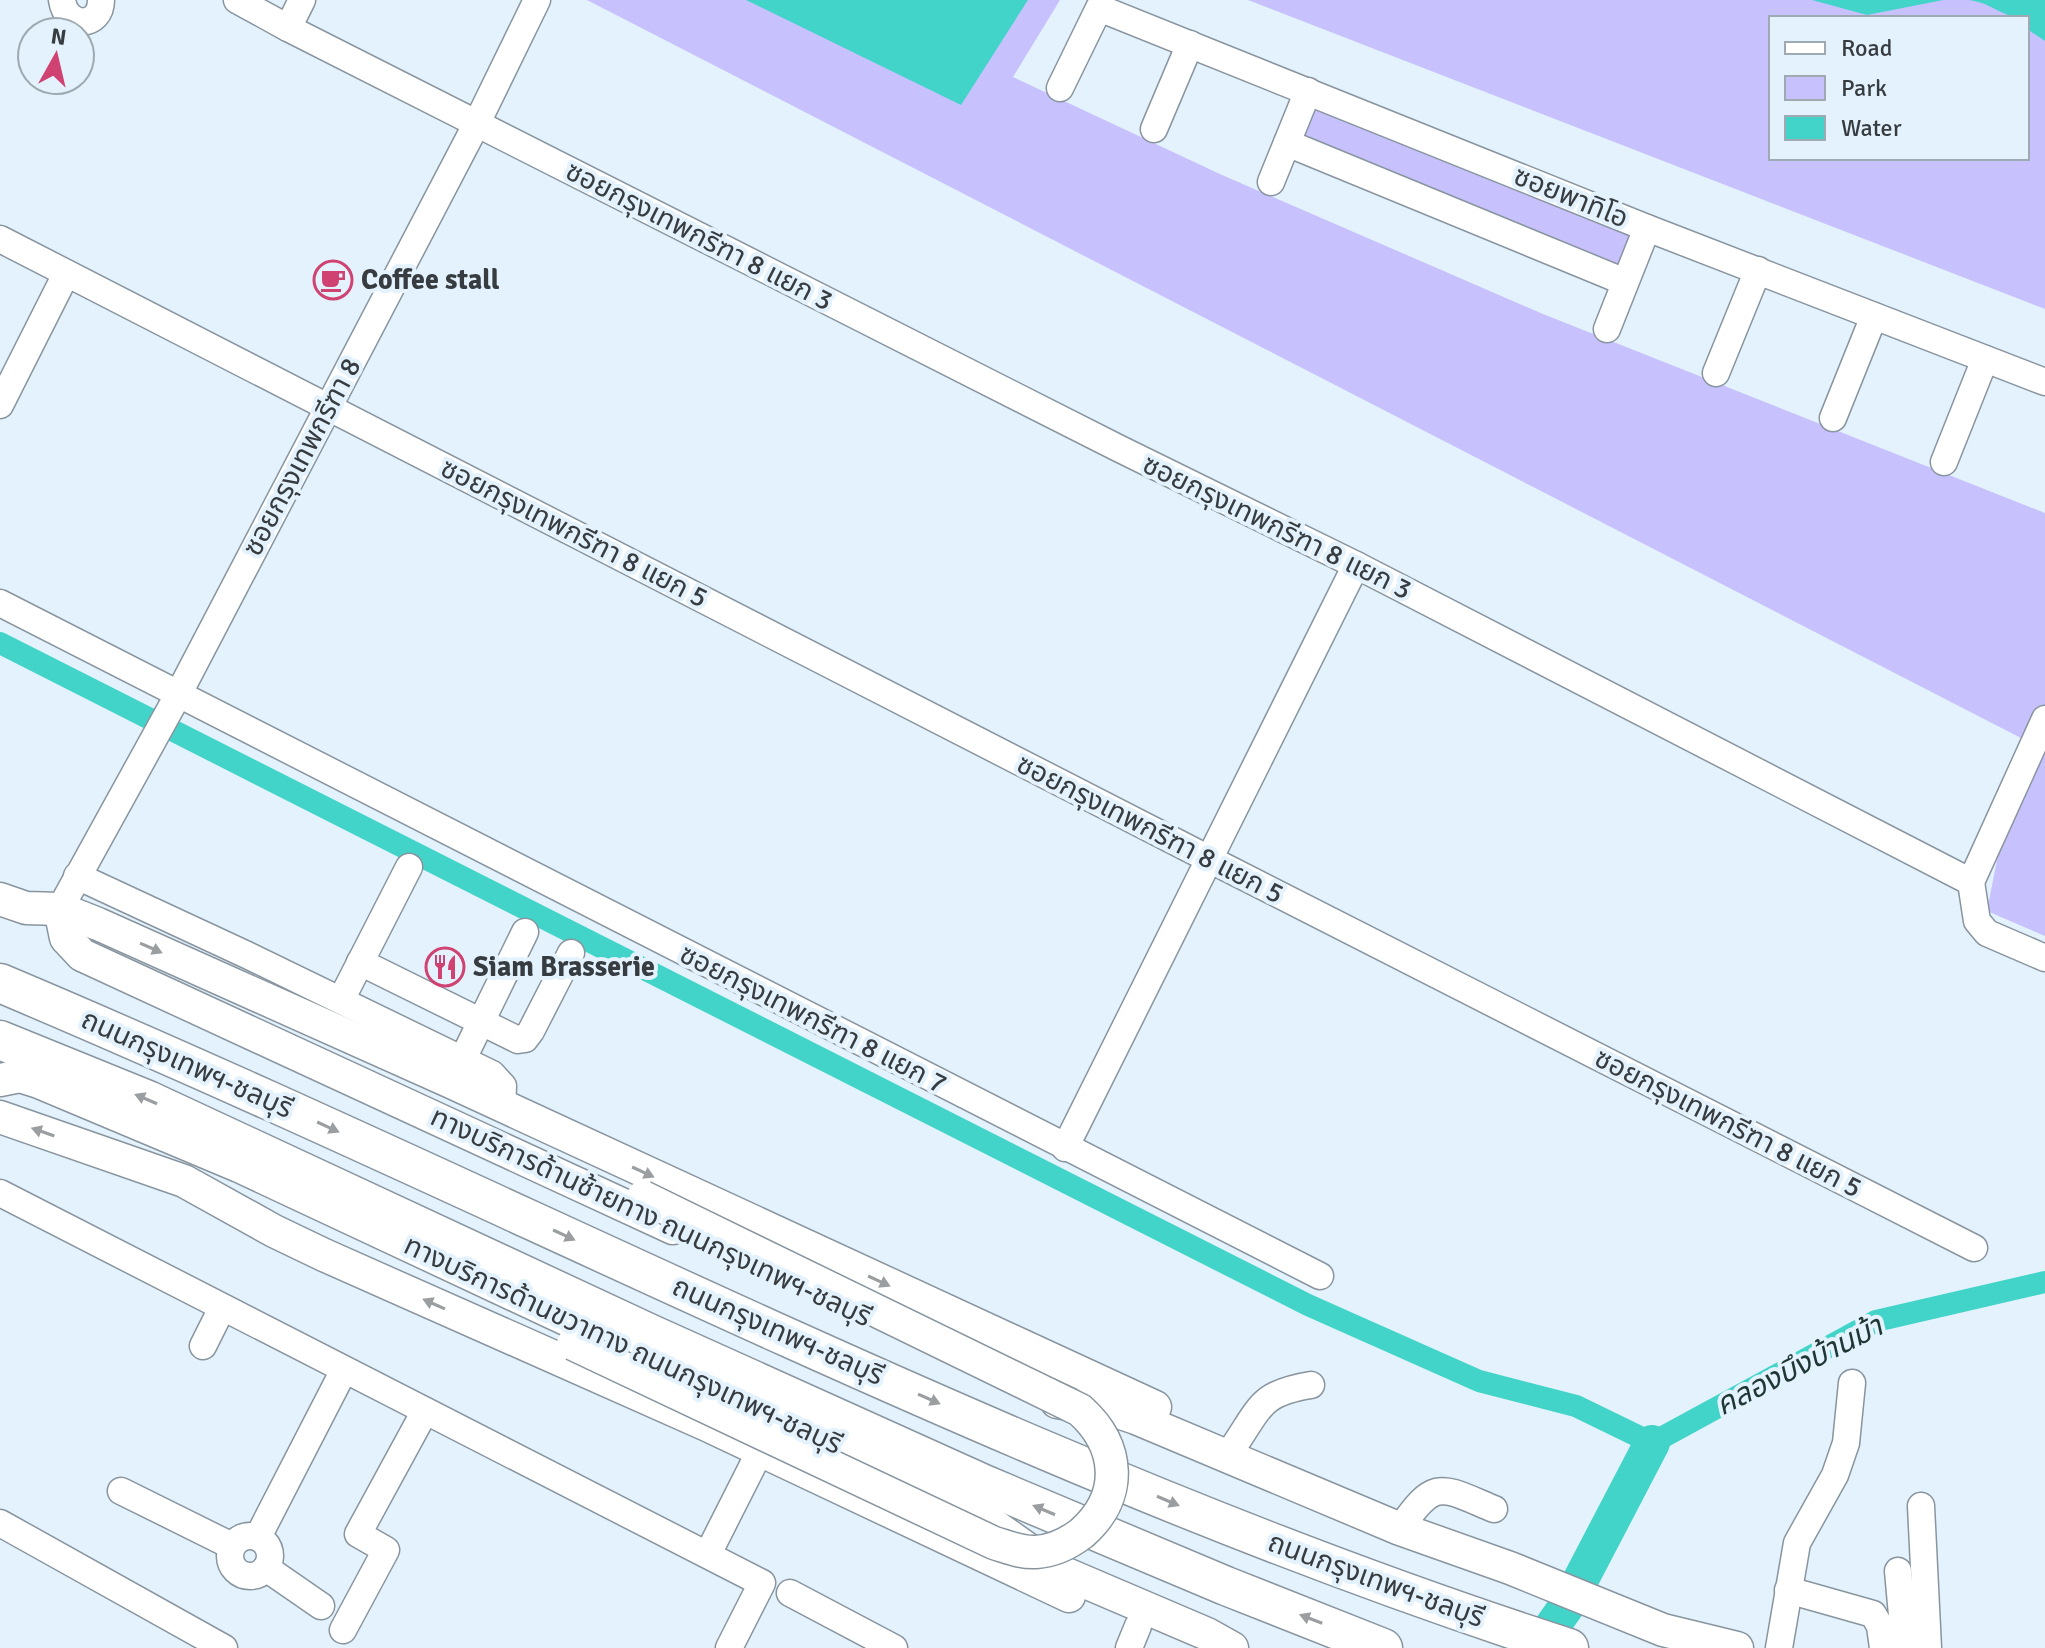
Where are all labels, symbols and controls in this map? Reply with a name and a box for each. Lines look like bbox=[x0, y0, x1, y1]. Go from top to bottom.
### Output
north arrow bbox=[16, 16, 96, 96]
legend bbox=[1769, 16, 2029, 160]
text: N bbox=[49, 22, 68, 51]
text: Road bbox=[1841, 33, 1892, 63]
text: Park bbox=[1841, 73, 1887, 103]
text: Water bbox=[1841, 113, 1902, 143]
street label: ซอยกรุงเทพกรีฑา 8 แยก 3 bbox=[560, 154, 838, 318]
street label: ซอยพาทิโอ bbox=[1509, 159, 1633, 235]
cafe icon: Coffee stall bbox=[312, 259, 354, 301]
place label: Coffee stall bbox=[361, 263, 500, 297]
street label: ซอยกรุงเทพกรีฑา 8 bbox=[236, 352, 368, 562]
street label: ซอยกรุงเทพกรีฑา 8 แยก 3 bbox=[1137, 447, 1417, 607]
street label: ซอยกรุงเทพกรีฑา 8 แยก 5 bbox=[435, 451, 713, 615]
street label: ซอยกรุงเทพกรีฑา 8 แยก 5 bbox=[1011, 747, 1289, 911]
street label: ซอยกรุงเทพกรีฑา 8 แยก 7 bbox=[674, 937, 952, 1101]
one-way arrow bbox=[140, 941, 163, 955]
restaurant icon: Siam Brasserie bbox=[424, 946, 466, 988]
place label: Siam Brasserie bbox=[473, 950, 655, 984]
street label: ถนนกรุงเทพฯ-ชลบุรี bbox=[76, 1002, 298, 1126]
street label: ซอยกรุงเทพกรีฑา 8 แยก 5 bbox=[1589, 1041, 1867, 1205]
one-way arrow bbox=[134, 1093, 157, 1106]
street label: ทางบริการด้านซ้ายทาง ถนนกรุงเทพฯ-ชลบุรี bbox=[425, 1100, 877, 1334]
one-way arrow bbox=[316, 1120, 339, 1133]
one-way arrow bbox=[31, 1125, 55, 1137]
one-way arrow bbox=[631, 1165, 655, 1179]
street label: ทางบริการด้านขวาทาง ถนนกรุงเทพฯ-ชลบุรี bbox=[399, 1228, 847, 1462]
one-way arrow bbox=[552, 1228, 576, 1242]
street label: ถนนกรุงเทพฯ-ชลบุรี bbox=[667, 1269, 889, 1393]
one-way arrow bbox=[867, 1274, 891, 1288]
one-way arrow bbox=[422, 1297, 446, 1311]
water label: คลองบึงบ้านม้า bbox=[1709, 1307, 1890, 1424]
one-way arrow bbox=[917, 1392, 941, 1406]
one-way arrow bbox=[1156, 1494, 1180, 1507]
one-way arrow bbox=[1032, 1503, 1056, 1516]
street label: ถนนกรุงเทพฯ-ชลบุรี bbox=[1263, 1525, 1489, 1635]
one-way arrow bbox=[1299, 1612, 1323, 1625]

